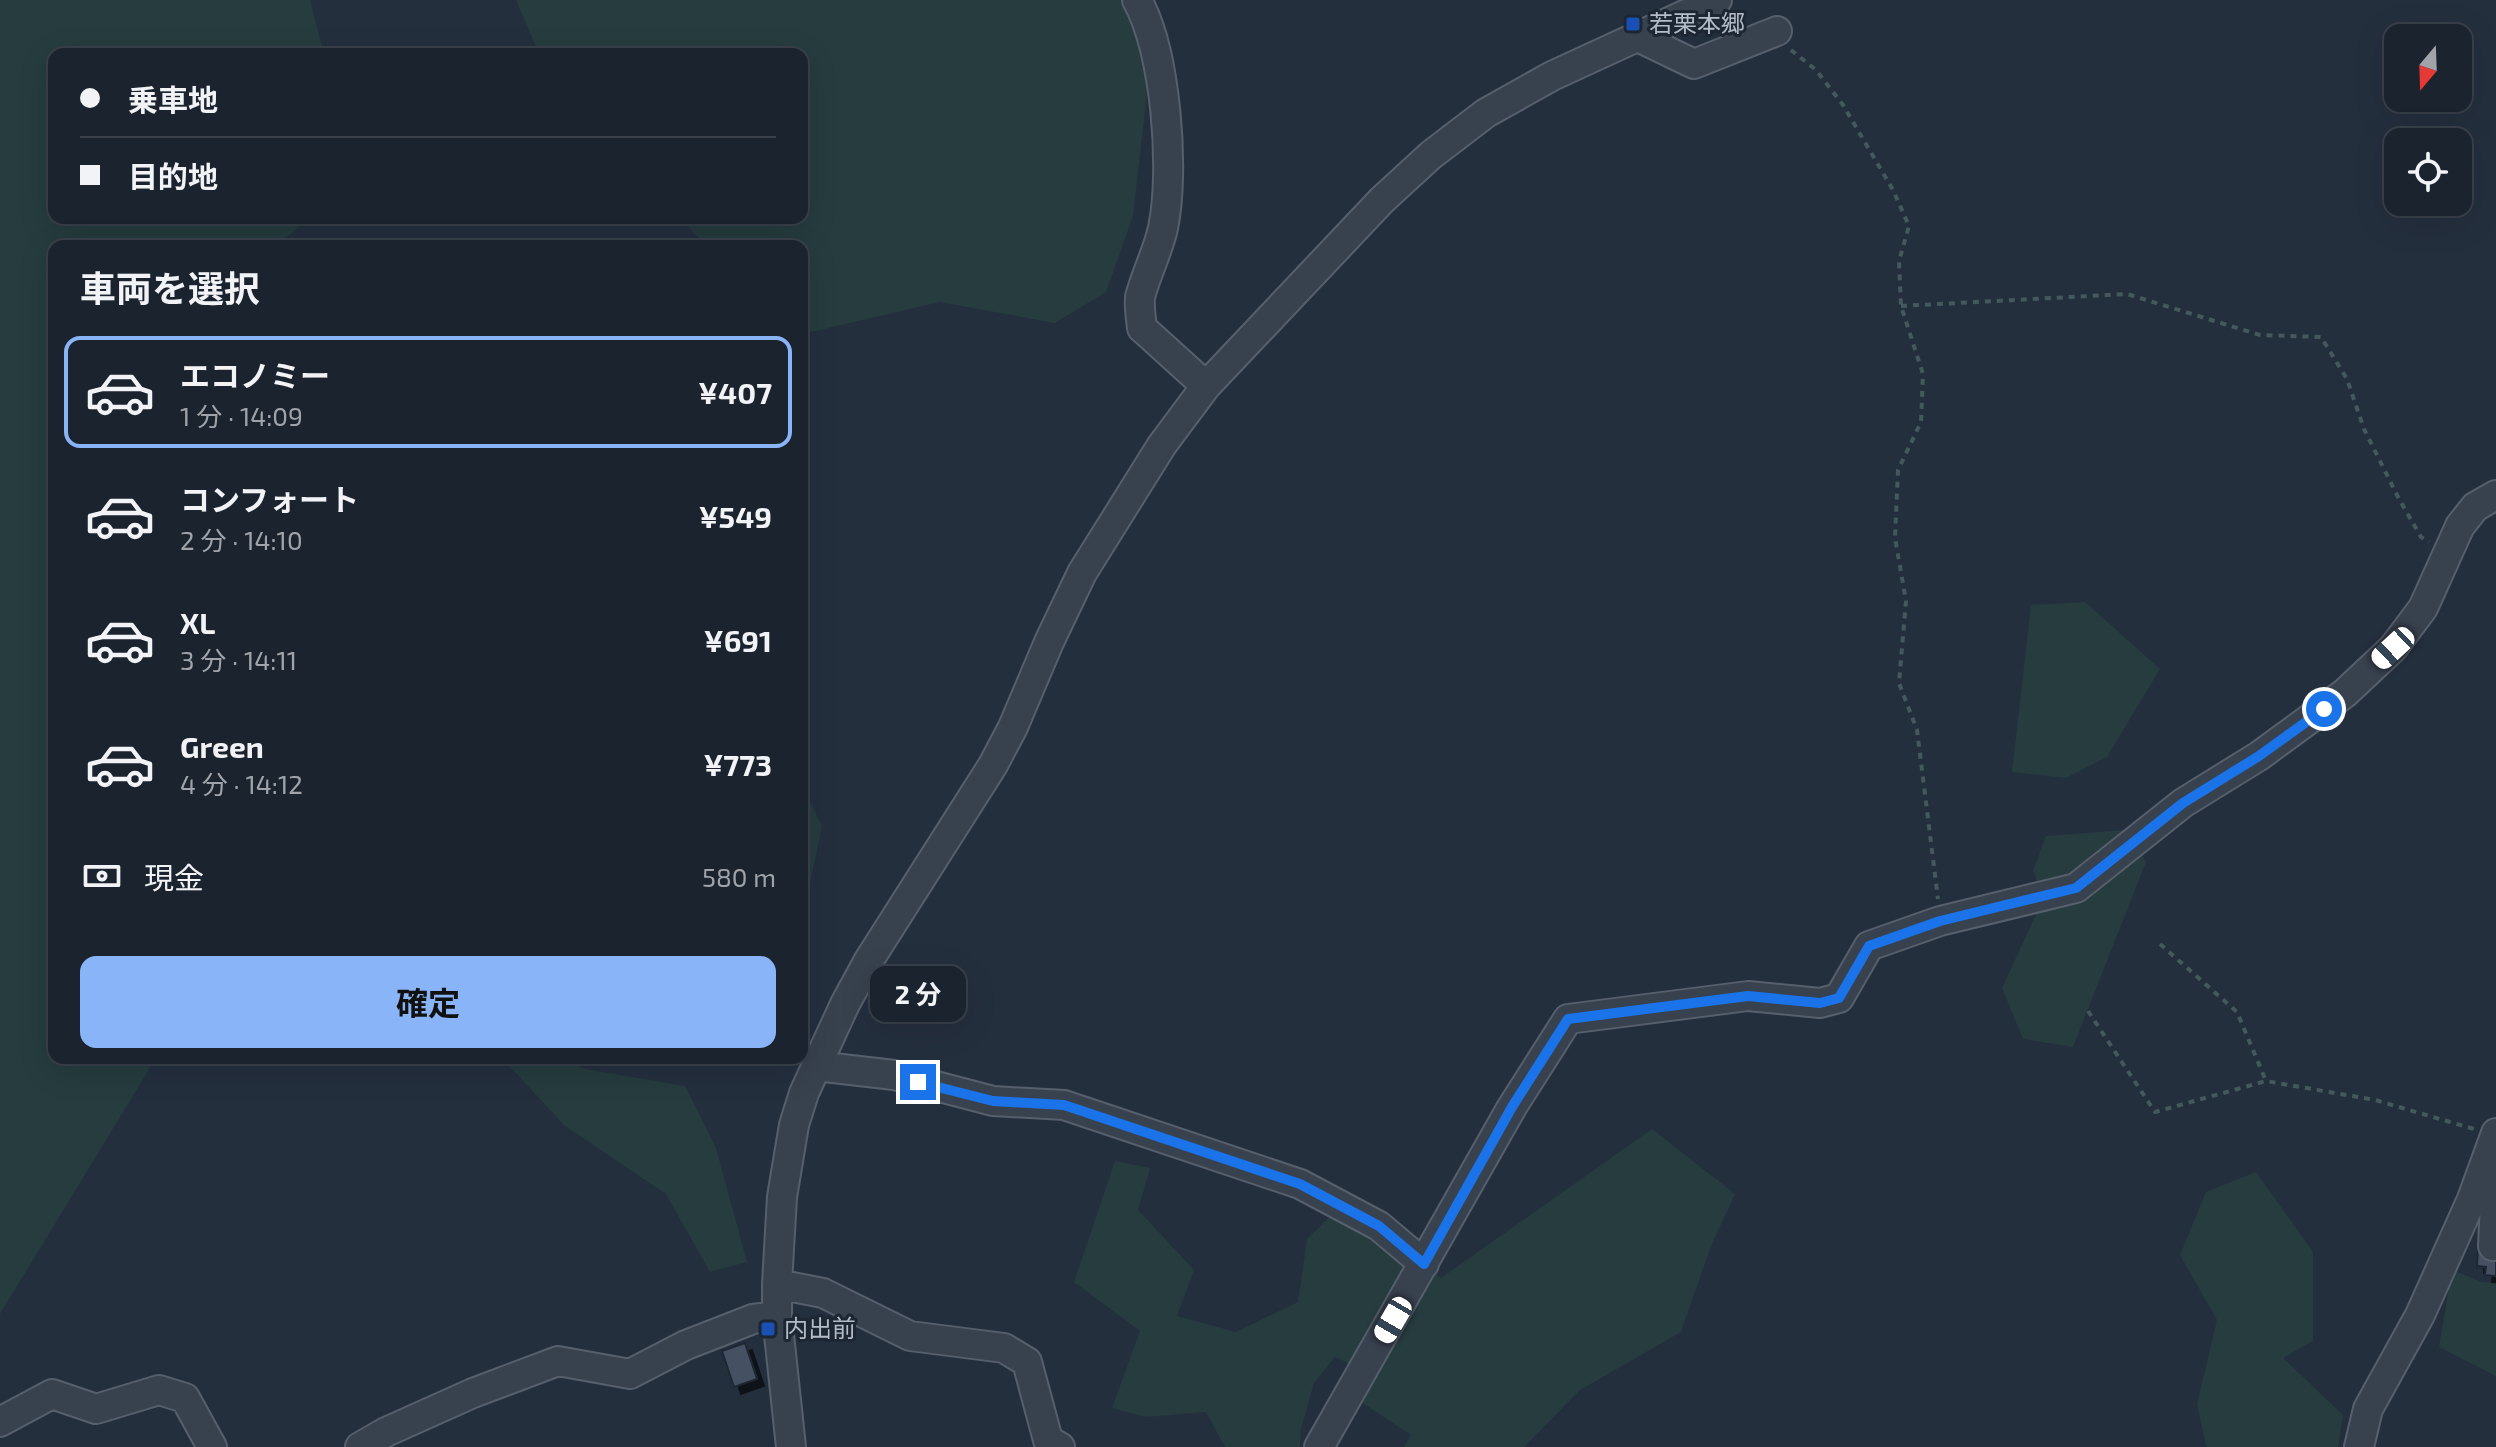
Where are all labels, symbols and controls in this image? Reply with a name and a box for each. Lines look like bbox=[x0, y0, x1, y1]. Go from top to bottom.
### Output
place label: 若栗本郷 bbox=[1649, 8, 1745, 37]
marker: 若栗本郷 bbox=[1624, 15, 1642, 33]
north arrow bbox=[2384, 24, 2472, 112]
map controls bbox=[2384, 24, 2472, 216]
text: 乗車地 bbox=[128, 81, 218, 117]
button: locate bbox=[2384, 128, 2472, 216]
text: 目的地 bbox=[128, 158, 218, 194]
text: 車両を選択 bbox=[80, 266, 260, 309]
icon: car bbox=[84, 356, 156, 428]
text: エコノミー bbox=[180, 357, 330, 393]
text: ¥407 bbox=[698, 374, 772, 410]
text: 1 分 · 14:09 bbox=[180, 400, 303, 431]
icon: car bbox=[84, 480, 156, 552]
text: コンフォート bbox=[180, 481, 359, 517]
text: ¥549 bbox=[699, 498, 772, 534]
text: 2 分 · 14:10 bbox=[180, 524, 303, 555]
icon: car bbox=[84, 604, 156, 676]
text: XL bbox=[180, 604, 215, 640]
text: ¥691 bbox=[704, 622, 772, 658]
car bbox=[2367, 623, 2419, 673]
text: 3 分 · 14:11 bbox=[180, 644, 297, 675]
route start bbox=[2306, 691, 2342, 727]
icon: car bbox=[84, 728, 156, 800]
text: Green bbox=[180, 728, 264, 764]
text: ¥773 bbox=[703, 746, 772, 782]
text: 4 分 · 14:12 bbox=[180, 768, 303, 799]
icon: cash bbox=[80, 854, 124, 898]
text: 現金 bbox=[144, 859, 204, 895]
text: 580 m bbox=[702, 861, 776, 892]
button: 確定 bbox=[80, 956, 776, 1048]
callout: 2 分 bbox=[870, 966, 966, 1022]
text: 2 分 bbox=[895, 978, 941, 1009]
route end bbox=[900, 1064, 936, 1100]
car bbox=[1371, 1293, 1415, 1347]
place label: 内出前 bbox=[784, 1313, 856, 1342]
marker: 内出前 bbox=[759, 1320, 777, 1338]

